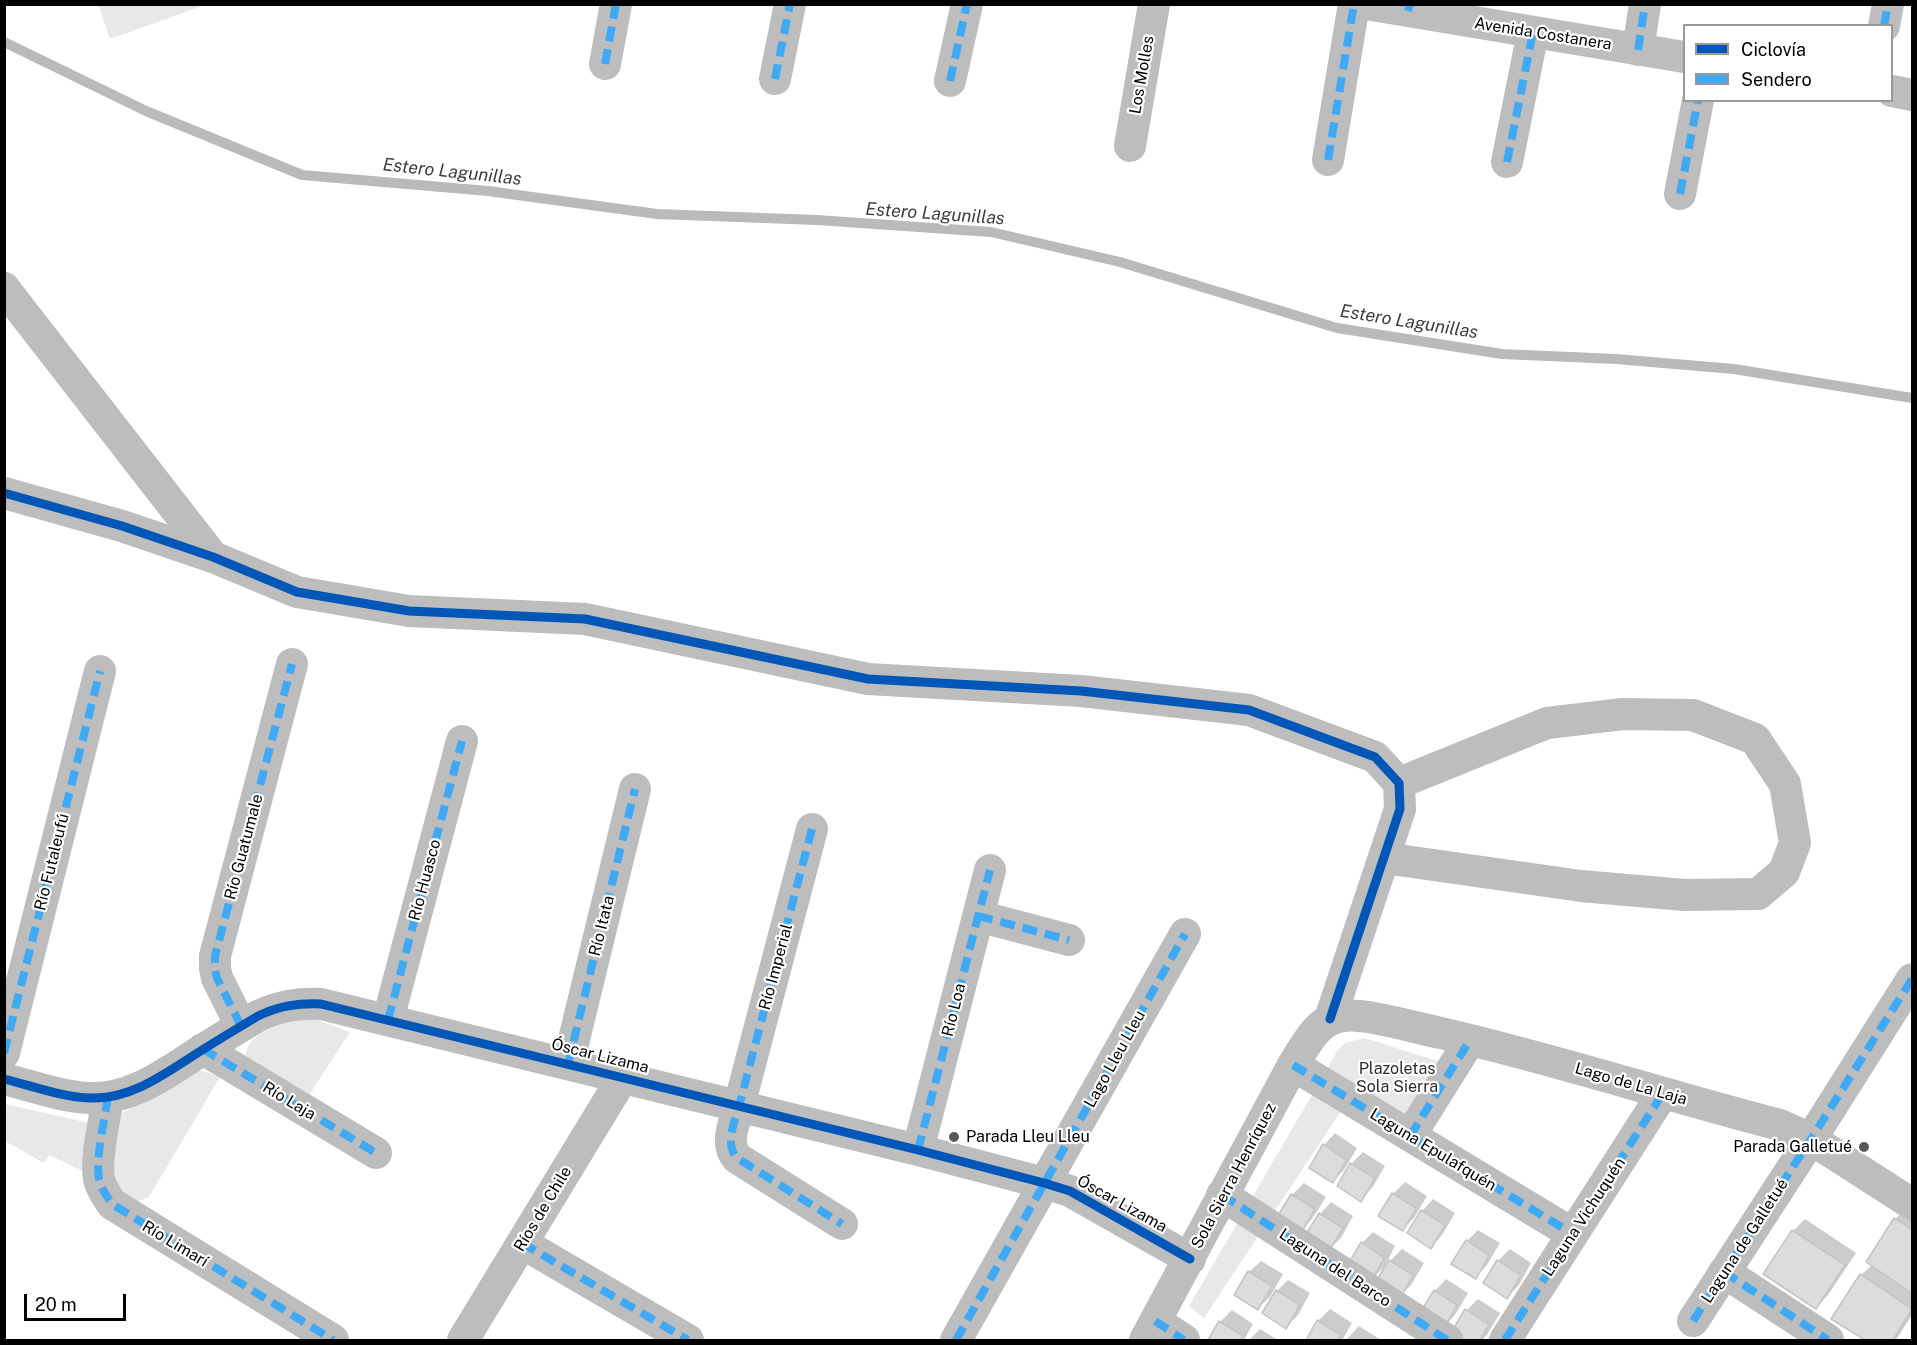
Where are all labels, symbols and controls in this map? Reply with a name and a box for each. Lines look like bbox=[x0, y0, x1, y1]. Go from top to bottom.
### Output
street label: Avenida Costanera bbox=[1473, 14, 1613, 54]
legend bbox=[1683, 24, 1893, 102]
street label: Los Molles bbox=[1126, 34, 1158, 116]
text: Ciclovía bbox=[1741, 39, 1806, 60]
text: Sendero bbox=[1741, 69, 1812, 90]
water label: Estero Lagunillas bbox=[382, 154, 522, 190]
water label: Estero Lagunillas bbox=[865, 198, 1005, 230]
water label: Estero Lagunillas bbox=[1339, 300, 1479, 344]
street label: Río Guatumale bbox=[221, 792, 267, 902]
street label: Río Futaleufú bbox=[31, 811, 73, 913]
street label: Río Huasco bbox=[405, 837, 445, 923]
street label: Río Itata bbox=[585, 894, 619, 958]
street label: Río Imperial bbox=[755, 922, 797, 1012]
street label: Río Loa bbox=[938, 981, 970, 1039]
street label: Lago Lleu Lleu bbox=[1080, 1007, 1150, 1111]
street label: Óscar Lizama bbox=[549, 1035, 651, 1077]
park label: Plazoletas Sola Sierra bbox=[1356, 1059, 1438, 1097]
street label: Lago de La Laja bbox=[1573, 1059, 1689, 1109]
street label: Río Laja bbox=[259, 1078, 319, 1124]
street label: Sola Sierra Henríquez bbox=[1188, 1100, 1280, 1252]
street label: Laguna Epulafquén bbox=[1366, 1105, 1500, 1195]
place label: Parada Lleu Lleu bbox=[966, 1127, 1090, 1147]
marker: Parada Lleu Lleu bbox=[947, 1130, 961, 1144]
place label: Parada Galletué bbox=[1733, 1137, 1852, 1157]
marker: Parada Galletué bbox=[1857, 1140, 1871, 1154]
street label: Laguna Vichuquén bbox=[1538, 1154, 1630, 1280]
street label: Ríos de Chile bbox=[510, 1163, 576, 1255]
street label: Óscar Lizama bbox=[1074, 1171, 1170, 1237]
street label: Laguna de Galletué bbox=[1698, 1175, 1792, 1307]
street label: Río Limarí bbox=[139, 1217, 211, 1271]
street label: Laguna del Barco bbox=[1275, 1225, 1395, 1311]
scale bar bbox=[27, 1282, 129, 1320]
text: 20 m bbox=[35, 1294, 77, 1315]

